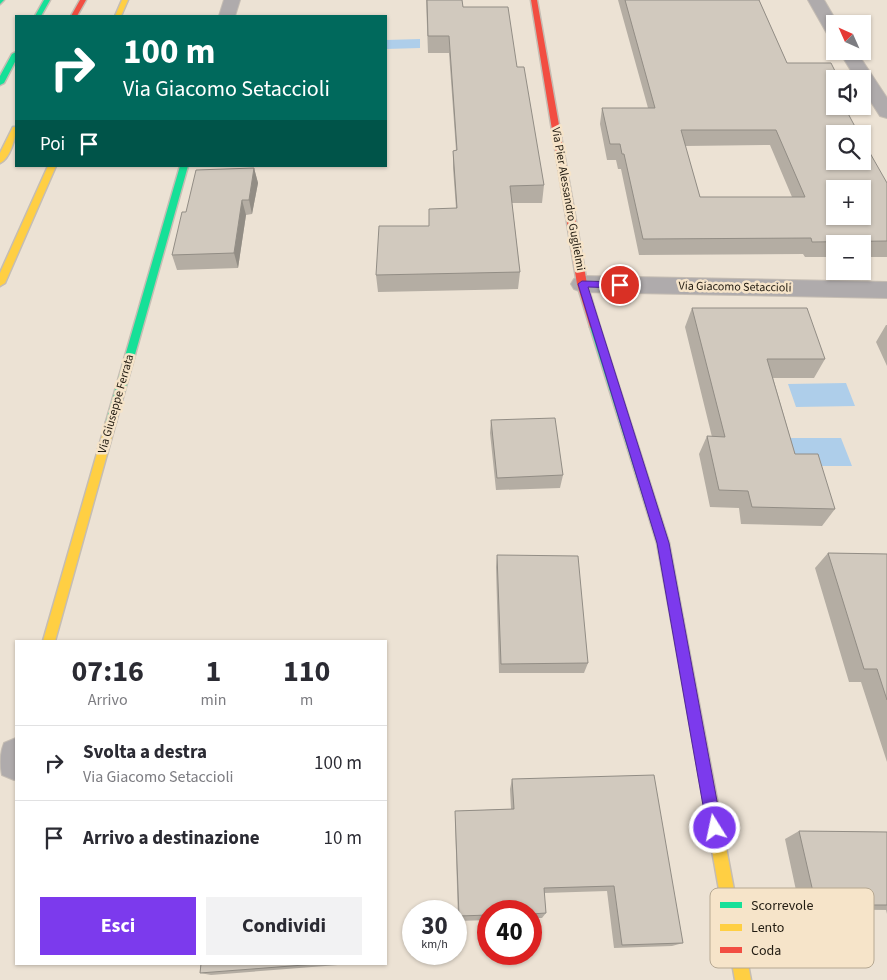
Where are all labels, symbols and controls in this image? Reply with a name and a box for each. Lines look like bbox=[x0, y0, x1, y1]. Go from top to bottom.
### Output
north arrow bbox=[826, 15, 871, 60]
map controls bbox=[826, 15, 871, 280]
text: 100 m bbox=[123, 27, 215, 77]
icon: right bbox=[40, 35, 105, 100]
button: sound bbox=[826, 70, 871, 115]
text: Via Giacomo Setaccioli bbox=[123, 73, 330, 105]
button: search bbox=[826, 125, 871, 170]
street label: Via Pier Alessandro Guglielmi bbox=[547, 126, 589, 272]
icon: arrive bbox=[75, 130, 103, 158]
text: Poi bbox=[40, 131, 65, 158]
button: + bbox=[826, 180, 871, 225]
button: − bbox=[826, 235, 871, 280]
pin bbox=[599, 264, 641, 306]
icon: arrive bbox=[606, 271, 634, 299]
street label: Via Giacomo Setaccioli bbox=[678, 278, 792, 296]
street label: Via Giuseppe Ferrata bbox=[94, 352, 138, 456]
text: 07:16 bbox=[72, 650, 144, 693]
text: 1 bbox=[205, 650, 221, 693]
text: 110 bbox=[283, 650, 330, 693]
text: Arrivo bbox=[88, 689, 128, 711]
text: min bbox=[200, 689, 226, 711]
text: m bbox=[300, 689, 313, 711]
text: Svolta a destra bbox=[83, 739, 207, 766]
icon: right bbox=[40, 749, 68, 777]
text: 100 m bbox=[314, 750, 362, 777]
text: Via Giacomo Setaccioli bbox=[83, 766, 233, 788]
position arrow bbox=[688, 801, 740, 853]
icon: arrive bbox=[40, 824, 68, 852]
text: Arrivo a destinazione bbox=[83, 825, 260, 852]
text: 10 m bbox=[324, 825, 362, 852]
legend bbox=[710, 888, 874, 968]
text: Scorrevole bbox=[751, 896, 813, 916]
button: Esci bbox=[40, 897, 196, 955]
button: Condividi bbox=[206, 897, 362, 955]
speed limit sign: 40 bbox=[477, 900, 542, 965]
text: 30 bbox=[421, 908, 448, 944]
text: Lento bbox=[751, 918, 784, 938]
text: km/h bbox=[421, 936, 448, 953]
text: Coda bbox=[751, 941, 781, 961]

